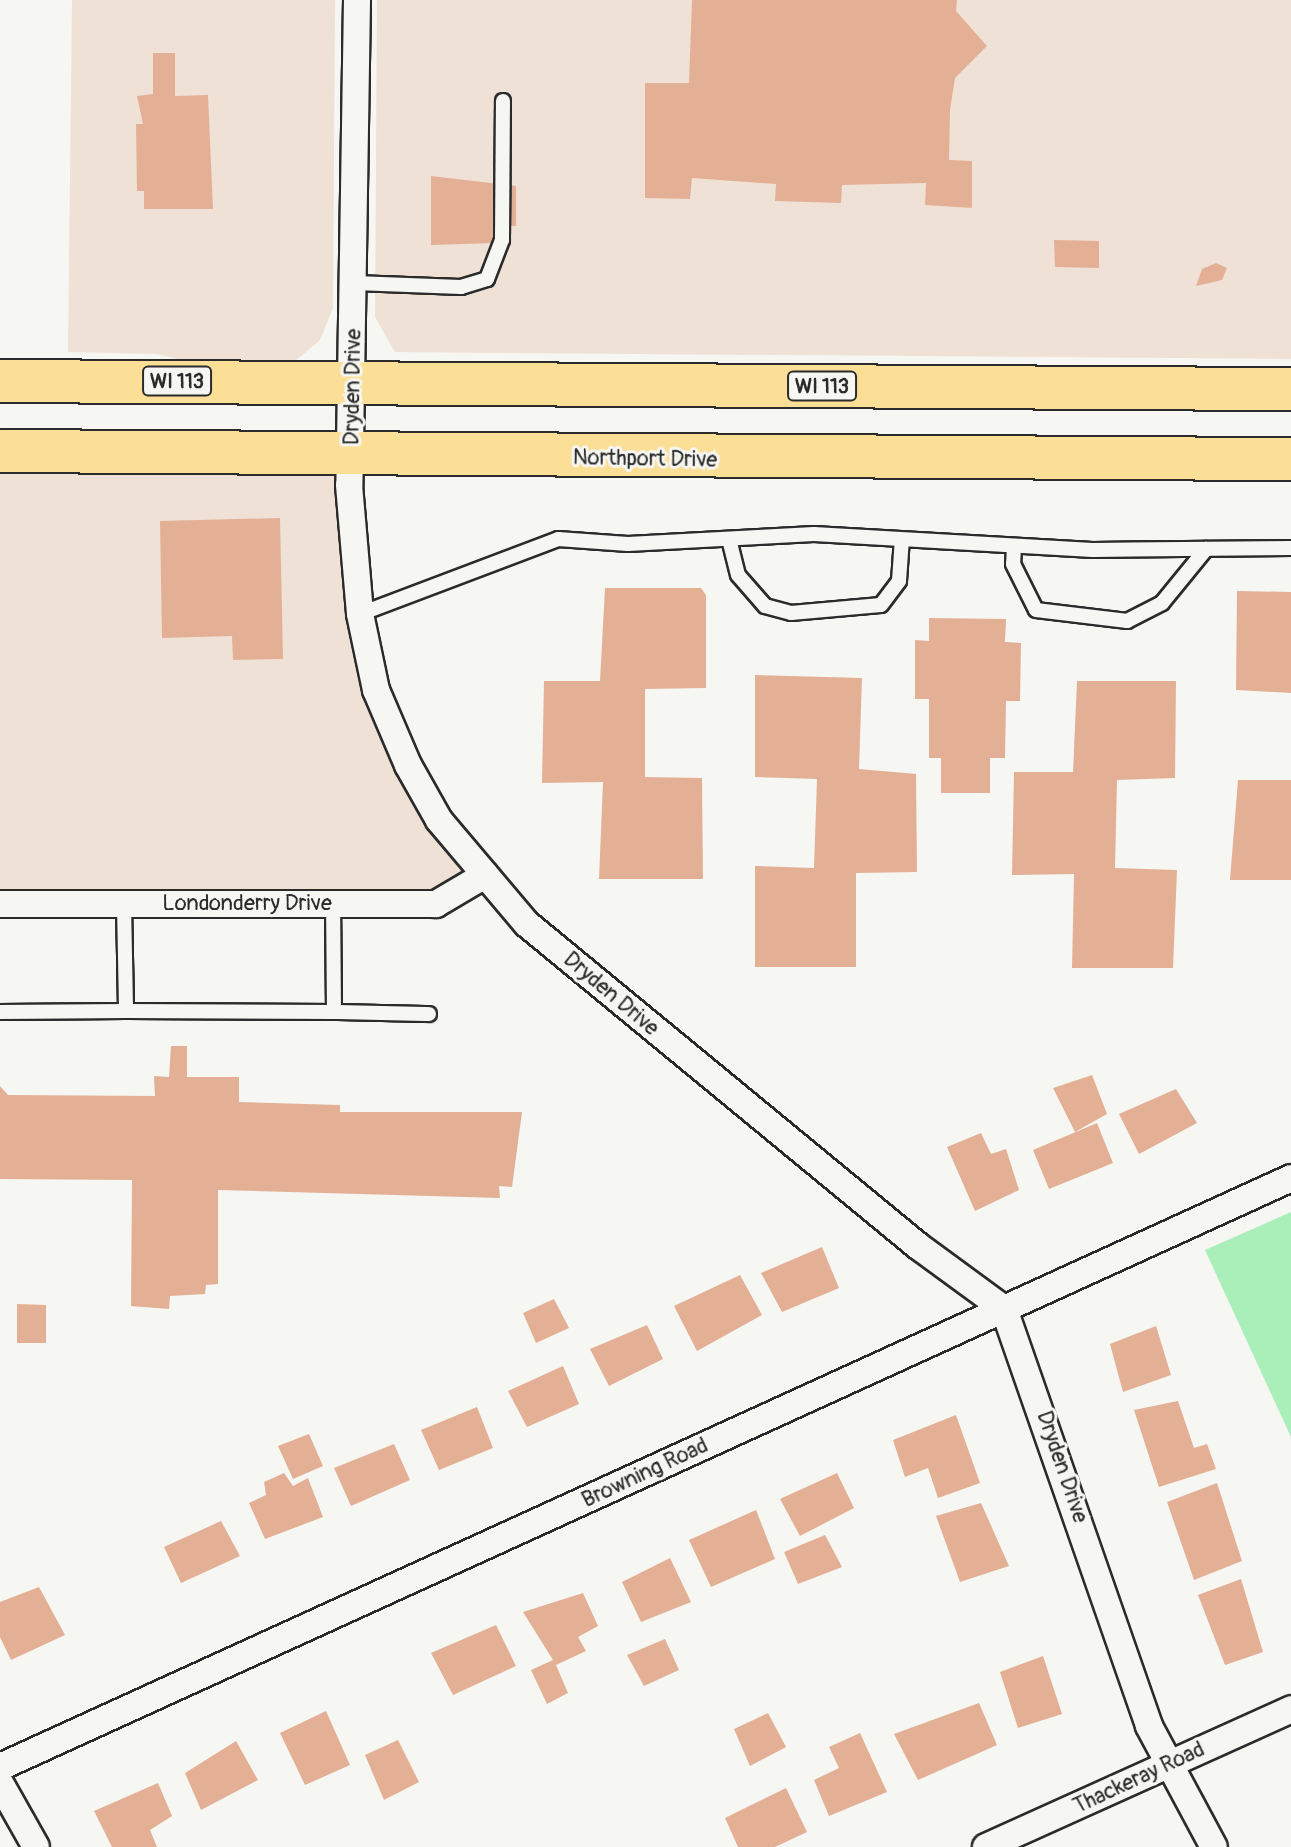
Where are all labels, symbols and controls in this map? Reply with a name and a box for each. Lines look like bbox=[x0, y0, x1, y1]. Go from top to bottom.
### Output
street label: Dryden Drive bbox=[339, 328, 367, 446]
road number: WI 113 bbox=[141, 365, 213, 397]
road number: WI 113 bbox=[786, 370, 858, 402]
street label: Northport Drive bbox=[573, 445, 717, 473]
street label: Londonderry Drive bbox=[162, 891, 332, 917]
street label: Dryden Drive bbox=[558, 946, 664, 1042]
street label: Dryden Drive bbox=[1031, 1408, 1093, 1526]
street label: Browning Road bbox=[578, 1432, 712, 1514]
street label: Thackeray Road bbox=[1069, 1736, 1209, 1820]

